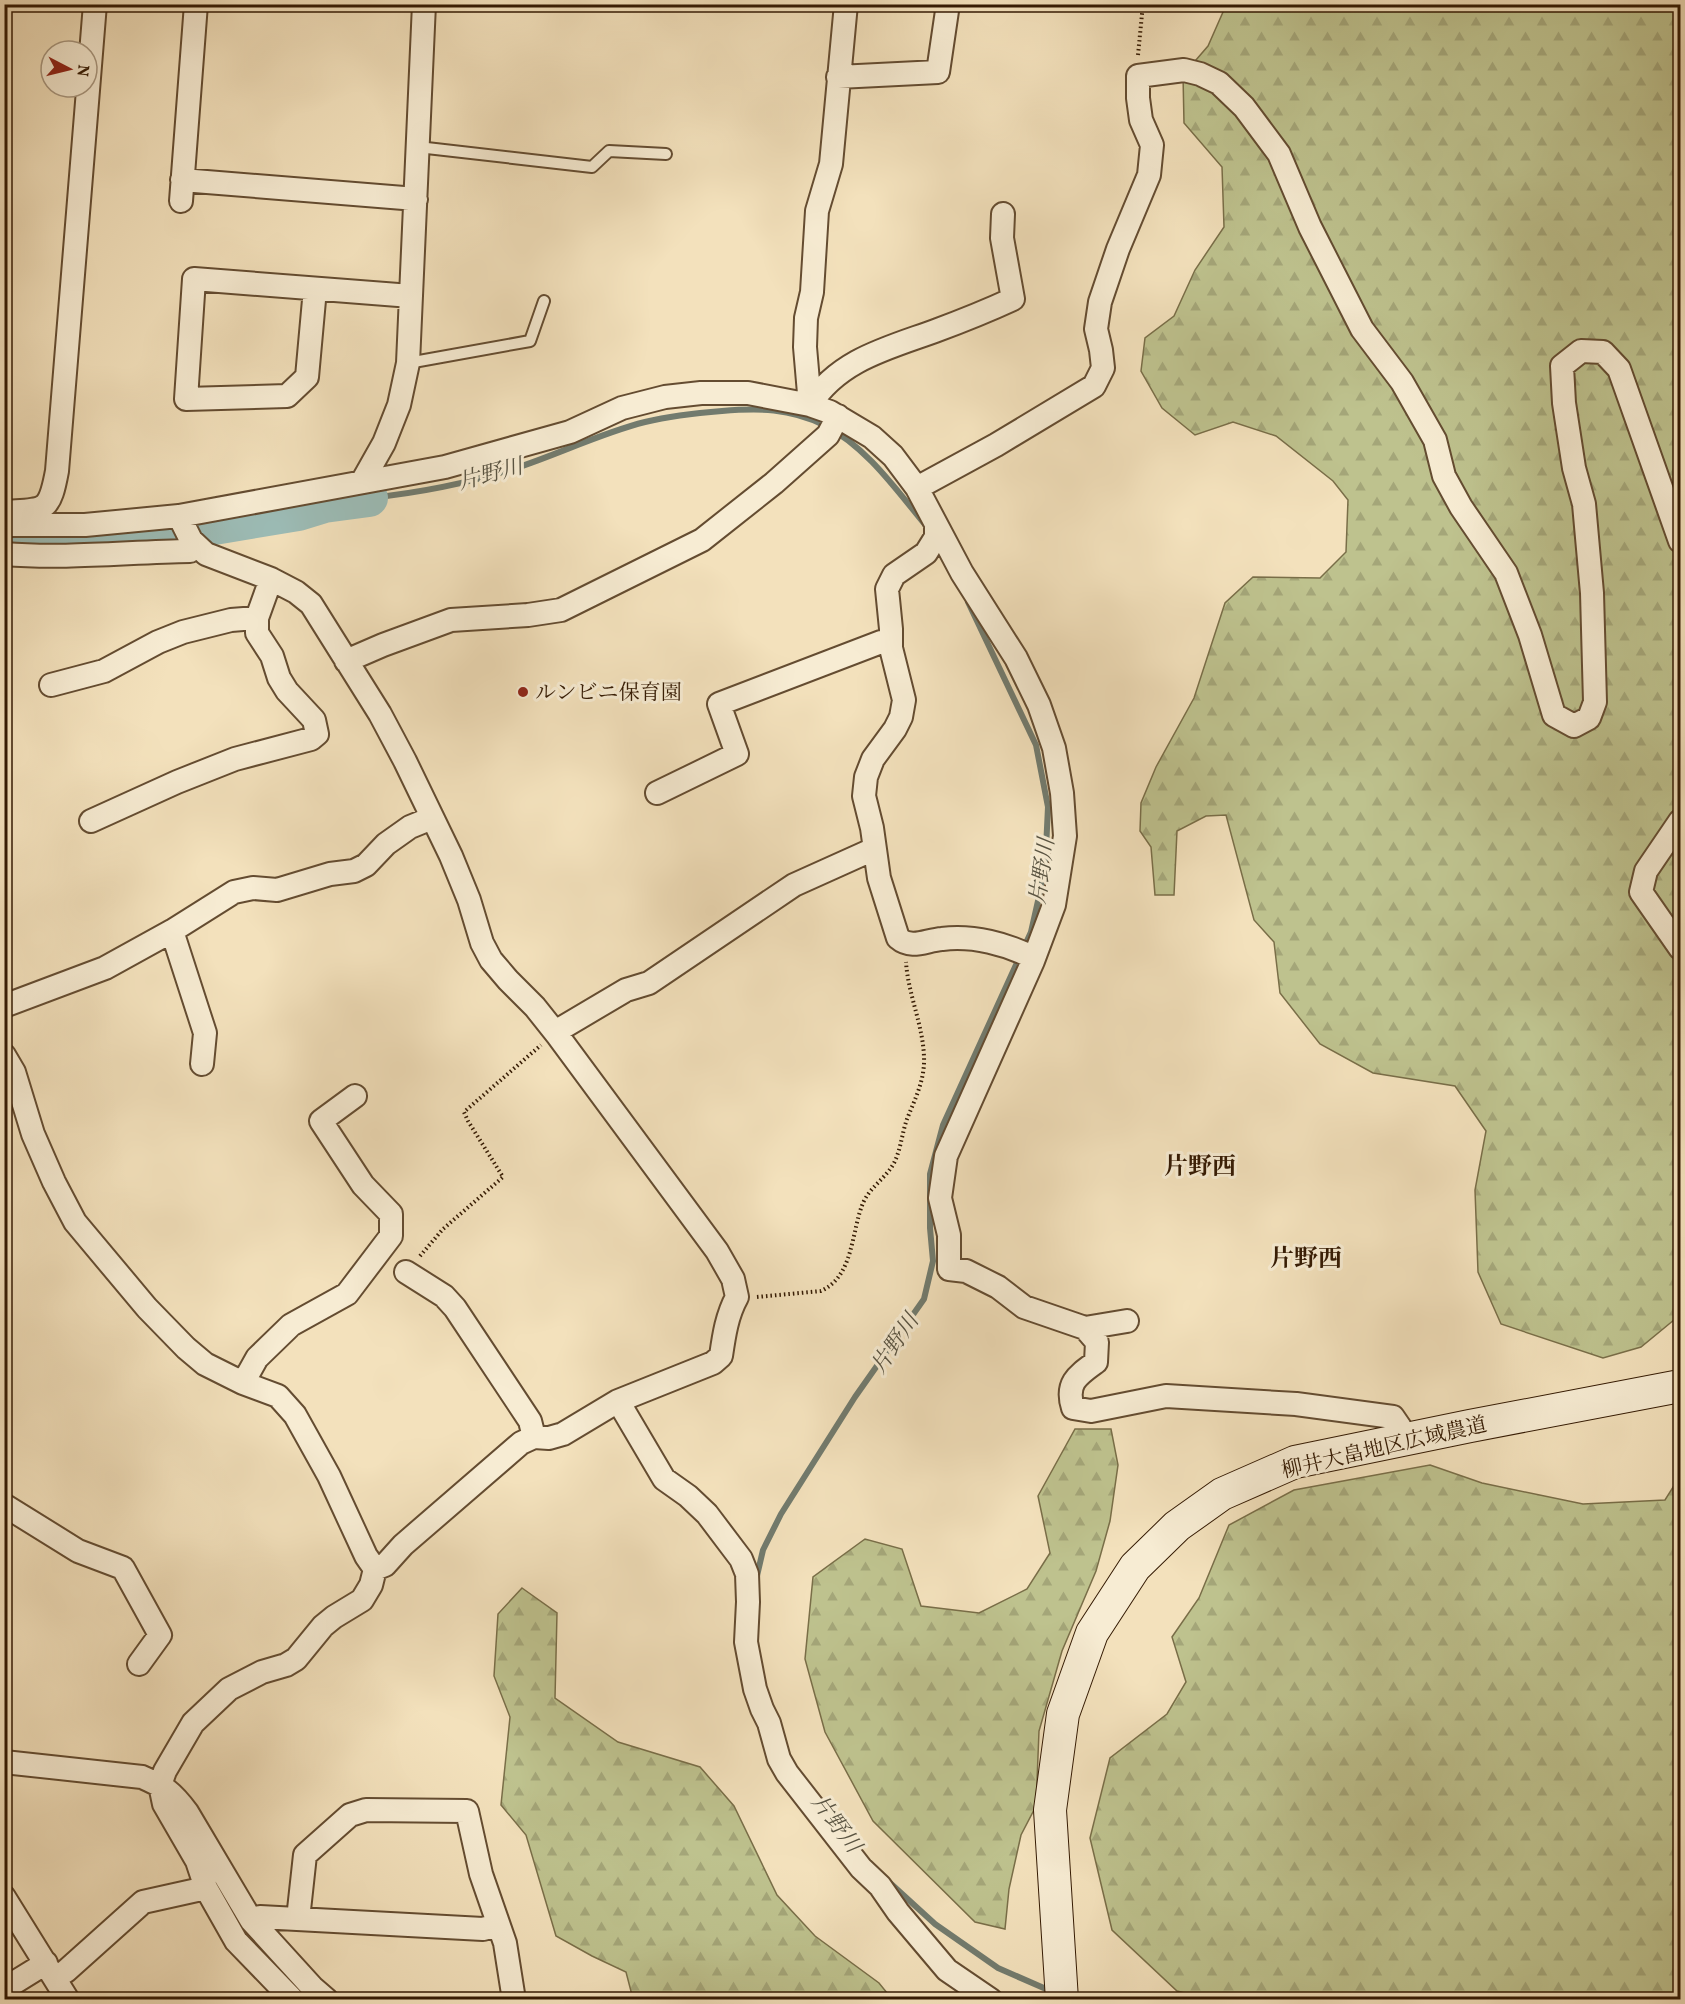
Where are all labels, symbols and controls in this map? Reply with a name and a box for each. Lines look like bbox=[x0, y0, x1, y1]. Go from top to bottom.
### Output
north arrow bbox=[39, 39, 99, 99]
text: N bbox=[70, 63, 94, 78]
water label: 片野川 bbox=[455, 451, 528, 499]
place label: ルンビニ保育園 bbox=[535, 679, 681, 708]
marker: ルンビニ保育園 bbox=[516, 685, 530, 699]
water label: 片野川 bbox=[1024, 835, 1064, 906]
district label: 片野西 bbox=[1164, 1151, 1236, 1185]
district label: 片野西 bbox=[1270, 1243, 1342, 1277]
water label: 片野川 bbox=[865, 1307, 928, 1380]
street label: 柳井大畠地区広域農道 bbox=[1279, 1411, 1490, 1486]
water label: 片野川 bbox=[803, 1789, 868, 1862]

